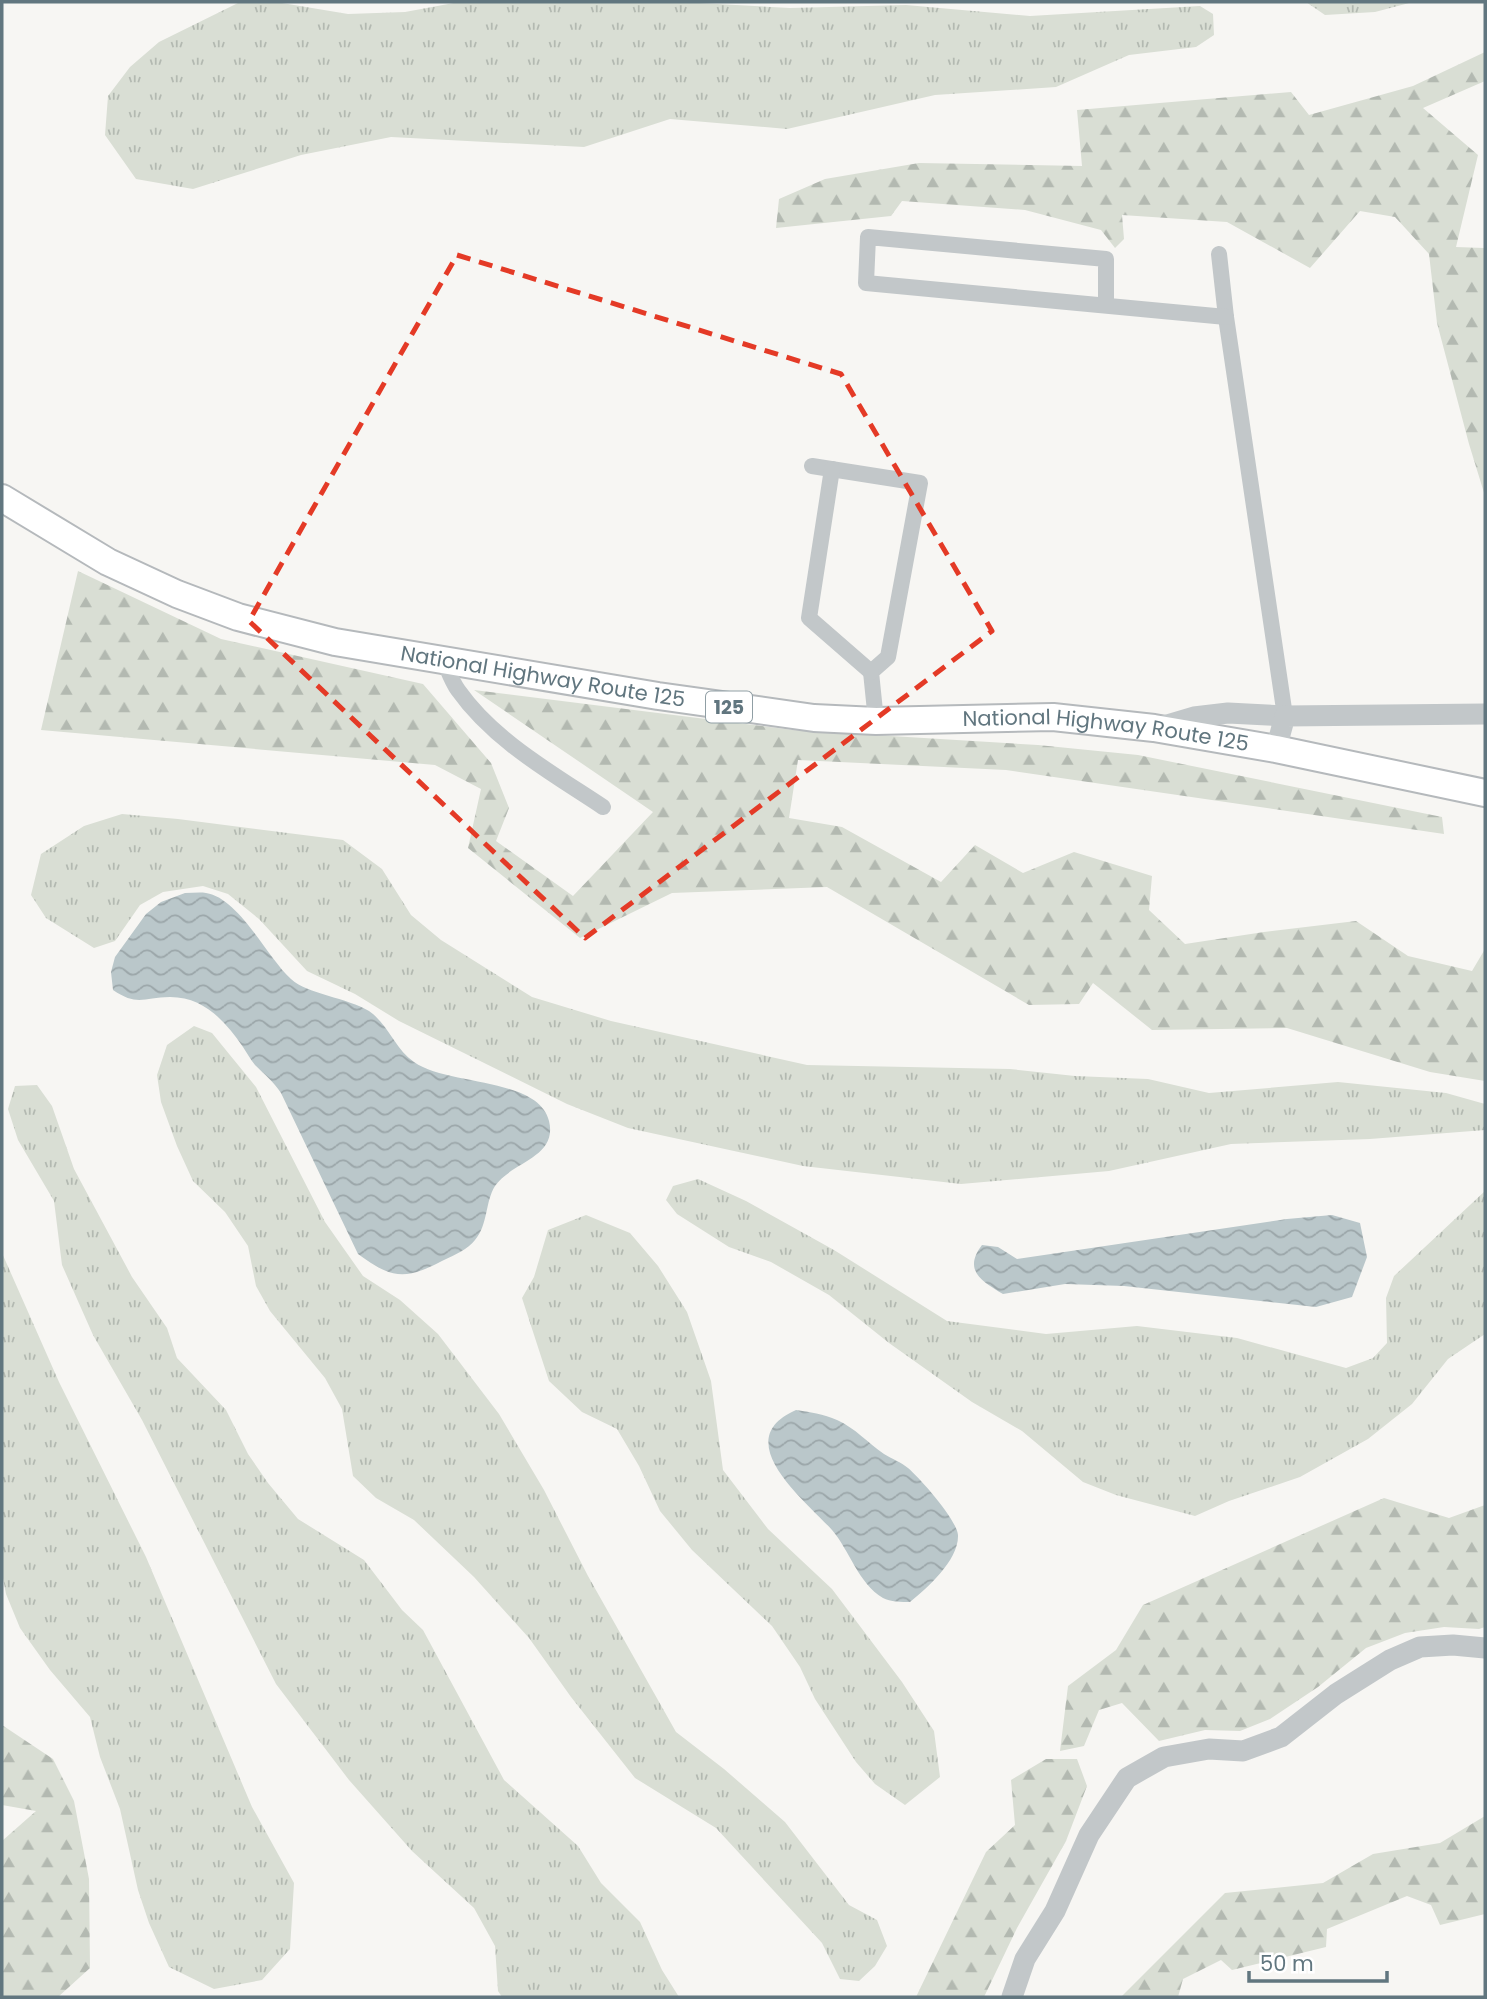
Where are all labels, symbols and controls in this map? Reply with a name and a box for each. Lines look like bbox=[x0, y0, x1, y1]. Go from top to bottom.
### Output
street label: National Highway Route 125 bbox=[399, 638, 687, 714]
road number: 125 bbox=[706, 692, 752, 722]
street label: National Highway Route 125 bbox=[962, 702, 1251, 758]
scale bar bbox=[1249, 1940, 1387, 1984]
text: 50 m bbox=[1260, 1949, 1314, 1978]

